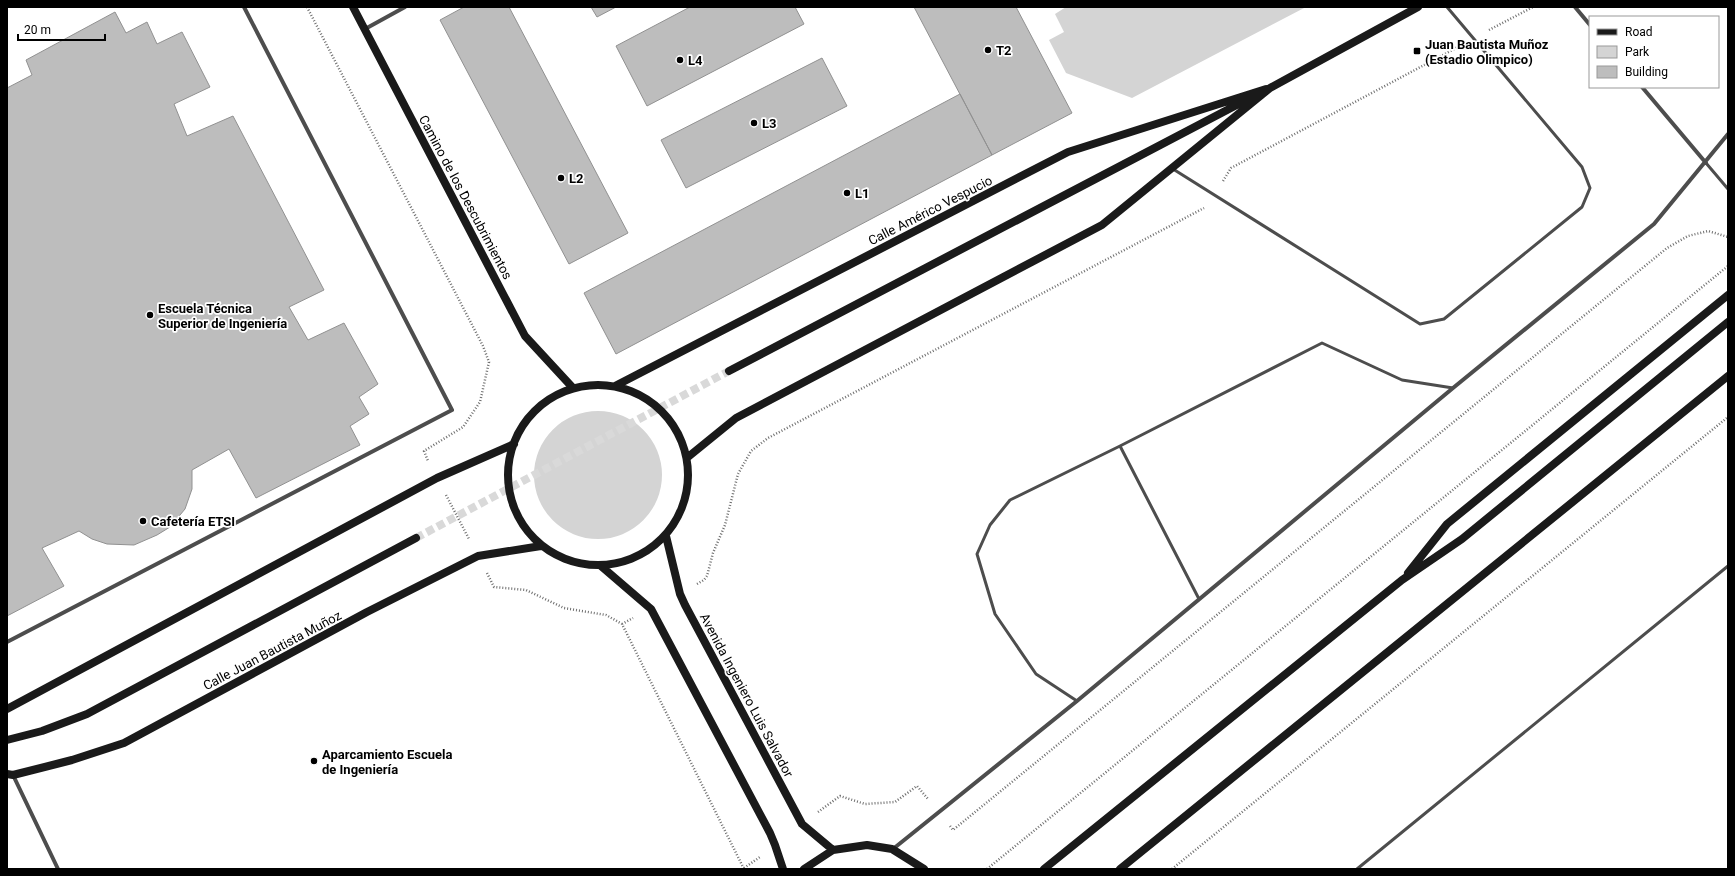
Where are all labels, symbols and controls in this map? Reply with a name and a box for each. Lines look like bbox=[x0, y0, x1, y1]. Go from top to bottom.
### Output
scale bar bbox=[18, 16, 105, 42]
legend bbox=[1589, 16, 1719, 88]
text: 20 m bbox=[24, 23, 51, 37]
text: Road bbox=[1625, 25, 1653, 39]
place label: Juan Bautista Muñoz (Estadio Olimpico) bbox=[1425, 37, 1549, 67]
place label: T2 bbox=[996, 43, 1012, 58]
marker: T2 bbox=[983, 45, 993, 55]
text: Park bbox=[1625, 45, 1650, 59]
marker: Juan Bautista Muñoz (Estadio Olimpico) bbox=[1412, 46, 1422, 56]
place label: L4 bbox=[688, 53, 703, 68]
marker: L4 bbox=[675, 55, 685, 65]
text: Building bbox=[1625, 65, 1668, 79]
street label: Camino de los Descubrimientos bbox=[416, 113, 515, 282]
place label: L3 bbox=[762, 116, 777, 131]
marker: L3 bbox=[749, 118, 759, 128]
place label: L2 bbox=[569, 171, 584, 186]
marker: L2 bbox=[556, 173, 566, 183]
street label: Calle Américo Vespucio bbox=[866, 173, 995, 248]
place label: L1 bbox=[855, 186, 870, 201]
marker: L1 bbox=[842, 188, 852, 198]
place label: Escuela Técnica Superior de Ingeniería bbox=[158, 301, 287, 331]
marker: Escuela Técnica Superior de Ingeniería bbox=[145, 310, 155, 320]
place label: Cafetería ETSI bbox=[151, 514, 235, 529]
marker: Cafetería ETSI bbox=[138, 516, 148, 526]
street label: Calle Juan Bautista Muñoz bbox=[201, 607, 344, 693]
street label: Avenida Ingeniero Luis Salvador bbox=[697, 611, 797, 780]
place label: Aparcamiento Escuela de Ingeniería bbox=[322, 747, 452, 777]
marker: Aparcamiento Escuela de Ingeniería bbox=[309, 756, 319, 766]

